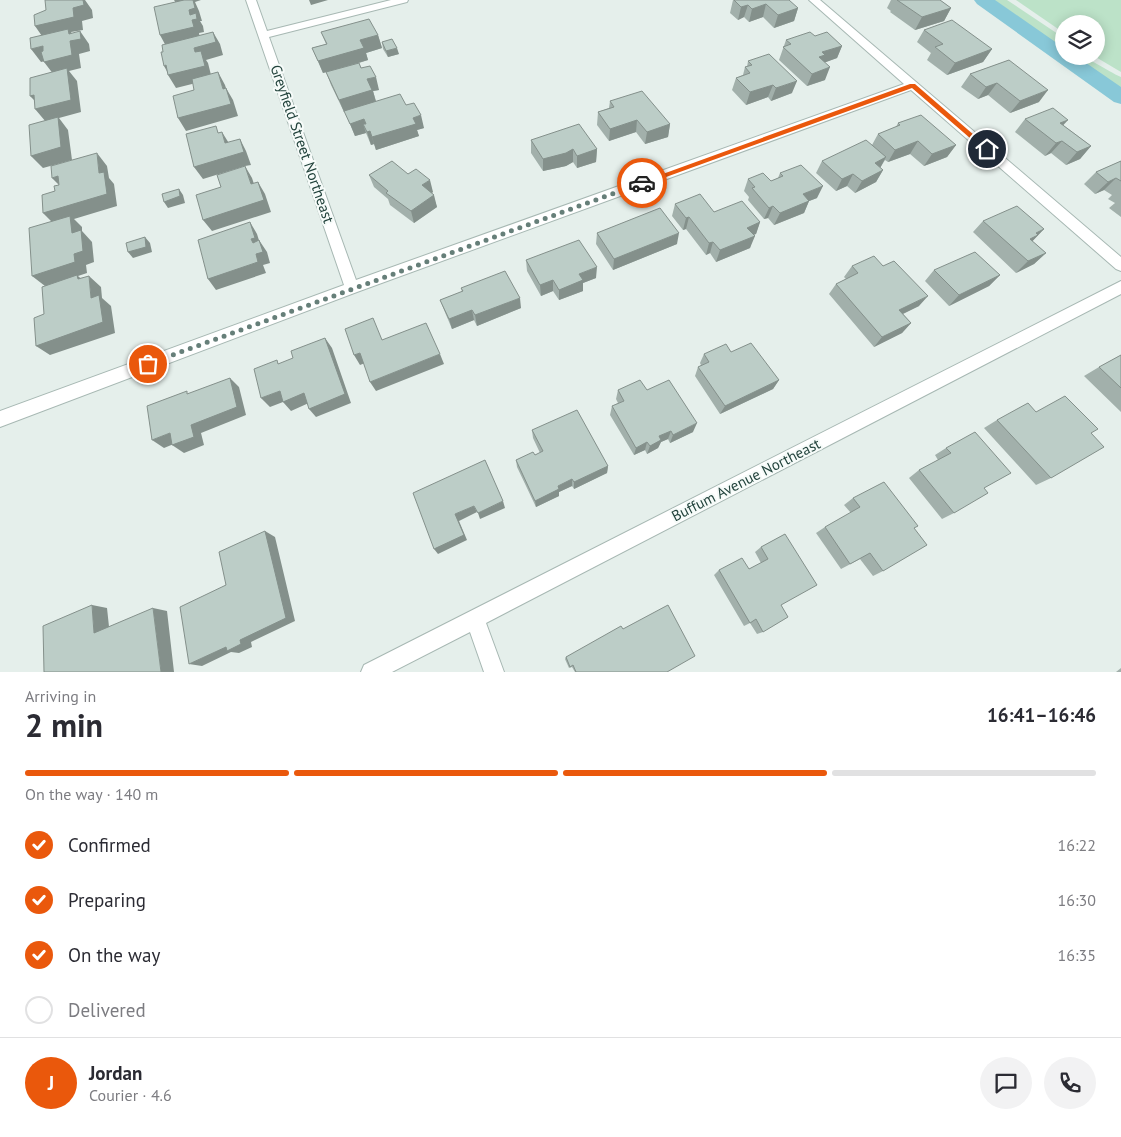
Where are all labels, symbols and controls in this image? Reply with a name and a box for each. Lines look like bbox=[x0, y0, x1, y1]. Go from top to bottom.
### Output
map controls bbox=[1055, 15, 1105, 65]
button: layers bbox=[1055, 15, 1105, 65]
street label: Greyfield Street Northeast bbox=[266, 62, 339, 226]
pin bbox=[966, 128, 1008, 170]
icon: home bbox=[973, 135, 1001, 163]
courier bbox=[617, 158, 667, 208]
icon: car bbox=[628, 169, 656, 197]
pin bbox=[127, 343, 169, 385]
icon: bag bbox=[134, 350, 162, 378]
street label: Buffum Avenue Northeast bbox=[668, 434, 823, 525]
text: Arriving in bbox=[25, 686, 96, 706]
text: 16:41–16:46 bbox=[987, 703, 1096, 727]
text: 2 min bbox=[25, 704, 103, 746]
text: On the way · 140 m bbox=[25, 784, 158, 804]
icon: check bbox=[25, 831, 53, 859]
text: Confirmed bbox=[68, 833, 151, 857]
text: 16:22 bbox=[1058, 835, 1096, 855]
icon: check bbox=[25, 886, 53, 914]
text: Preparing bbox=[68, 888, 146, 912]
text: 16:30 bbox=[1058, 890, 1096, 910]
icon: check bbox=[25, 941, 53, 969]
text: On the way bbox=[68, 943, 160, 967]
text: 16:35 bbox=[1058, 945, 1096, 965]
text: Delivered bbox=[68, 998, 146, 1022]
button: chat bbox=[980, 1057, 1032, 1109]
button: phone bbox=[1044, 1057, 1096, 1109]
text: Jordan bbox=[89, 1061, 142, 1085]
text: J bbox=[48, 1071, 54, 1095]
text: Courier · 4.6 bbox=[89, 1085, 172, 1105]

